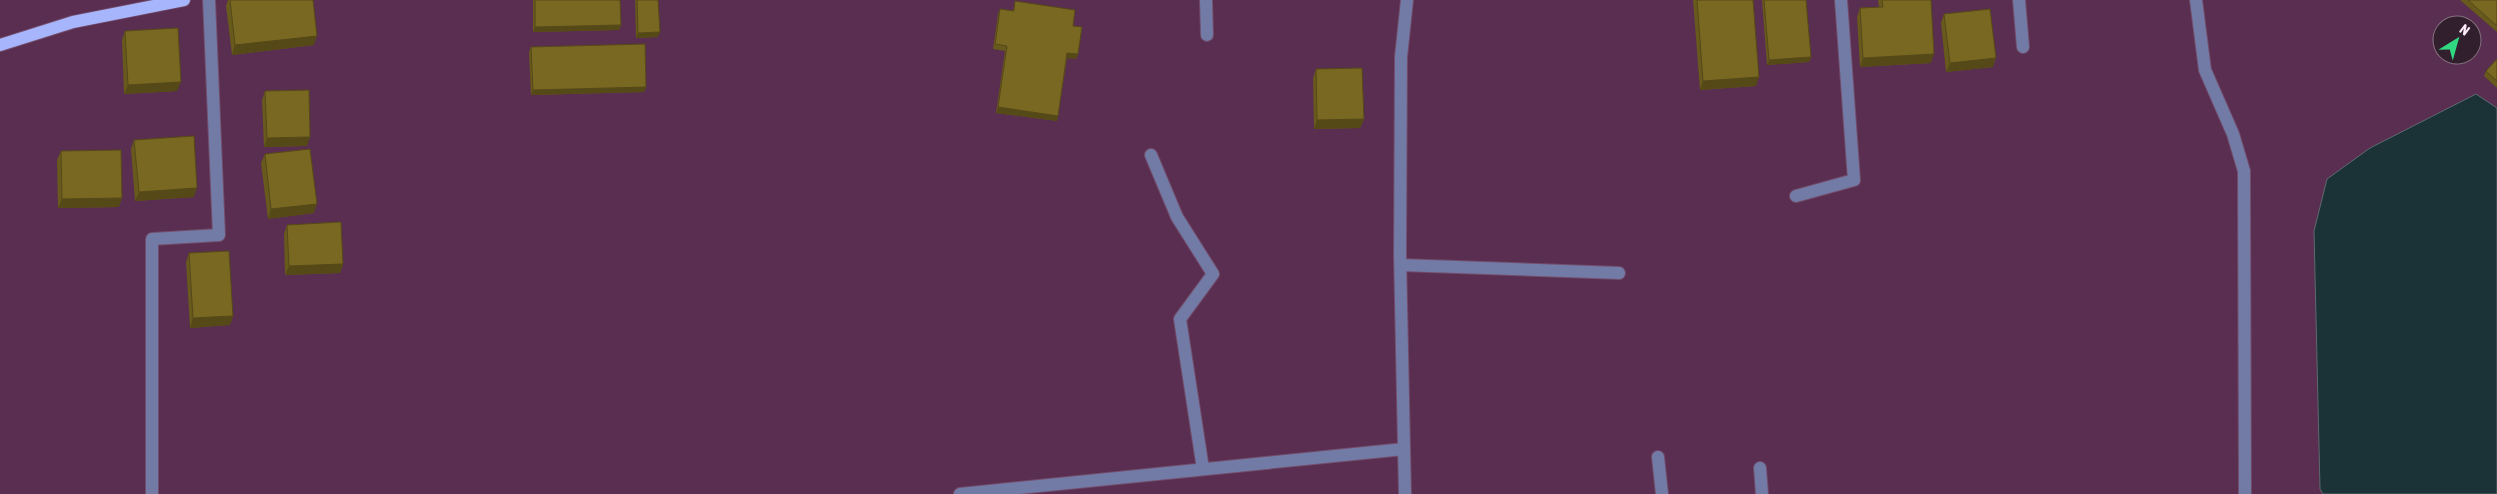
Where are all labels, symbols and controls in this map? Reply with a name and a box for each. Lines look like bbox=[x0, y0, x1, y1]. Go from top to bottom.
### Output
north arrow bbox=[2432, 15, 2482, 65]
text: N bbox=[2457, 21, 2473, 38]

